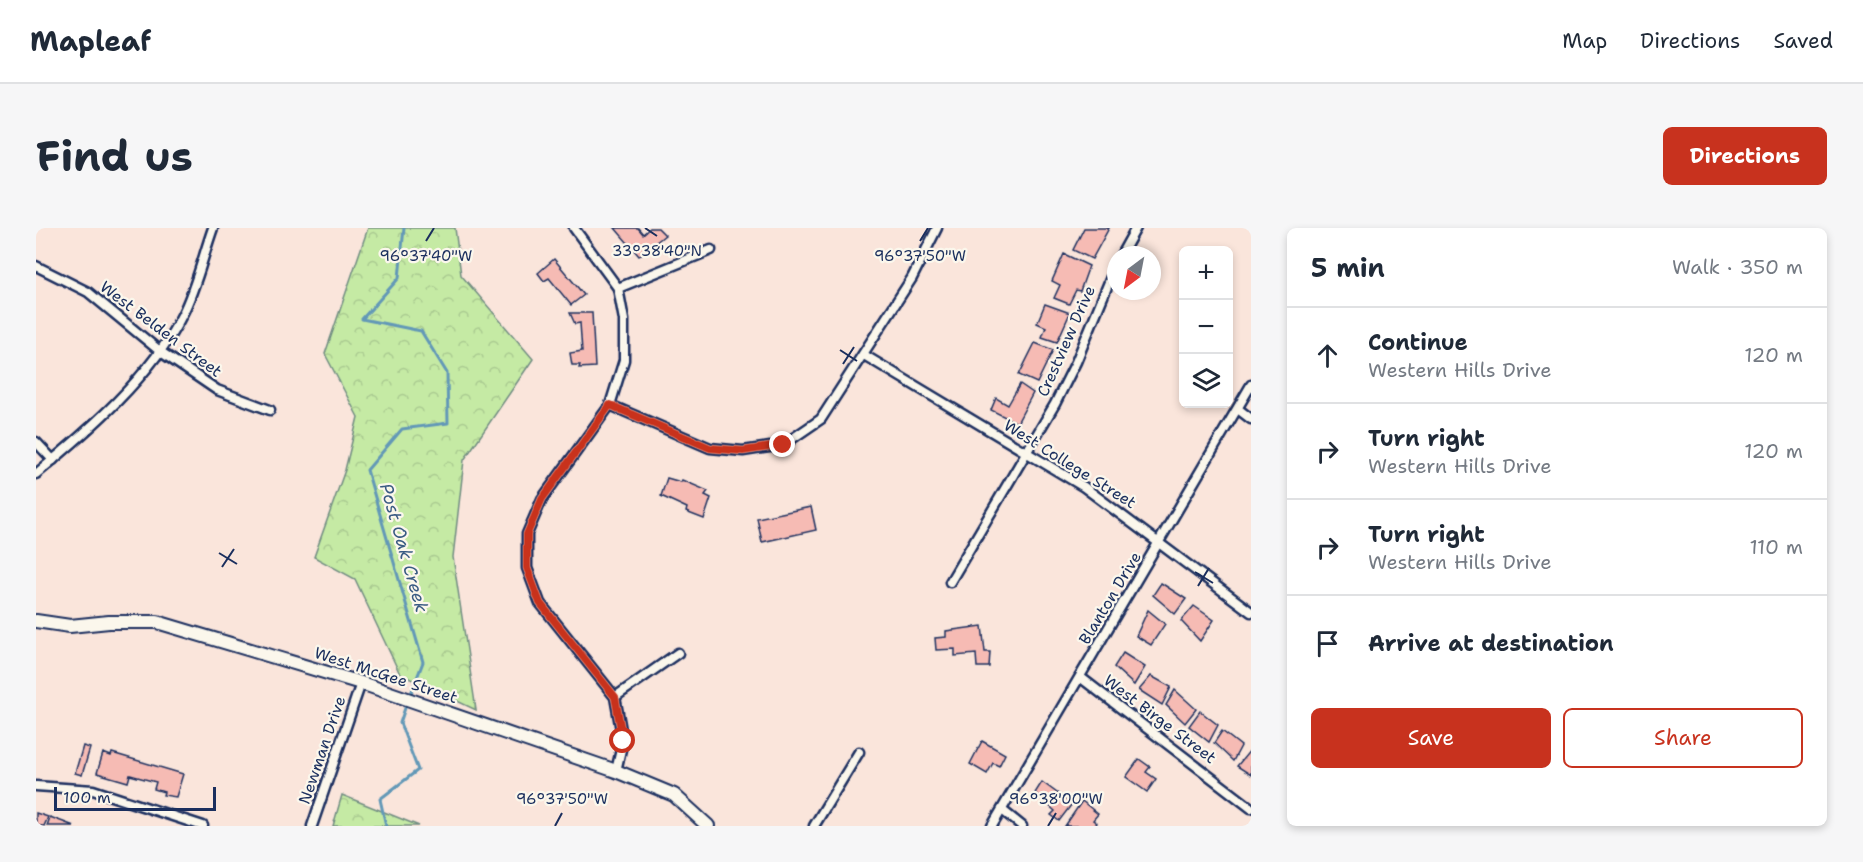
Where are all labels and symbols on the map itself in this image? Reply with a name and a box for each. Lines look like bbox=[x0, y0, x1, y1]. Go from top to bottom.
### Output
text: 33°38'40"N bbox=[612, 241, 702, 261]
text: 96°37'40"W bbox=[380, 246, 472, 266]
text: 96°37'50"W bbox=[874, 246, 966, 266]
north arrow bbox=[1107, 246, 1161, 300]
street label: West Belden Street bbox=[96, 276, 226, 382]
street label: Crestview Drive bbox=[1032, 282, 1100, 400]
street label: West College Street bbox=[1000, 415, 1140, 513]
route end bbox=[769, 431, 795, 457]
water label: Post Oak Creek bbox=[374, 481, 434, 616]
street label: Blanton Drive bbox=[1074, 548, 1146, 648]
street label: West McGee Street bbox=[312, 642, 460, 708]
street label: West Birge Street bbox=[1100, 670, 1220, 768]
street label: Newman Drive bbox=[294, 693, 350, 807]
route start bbox=[609, 727, 635, 753]
scale bar bbox=[54, 784, 216, 812]
text: 96°37'50"W bbox=[516, 789, 608, 809]
text: 96°38'00"W bbox=[1009, 789, 1103, 809]

